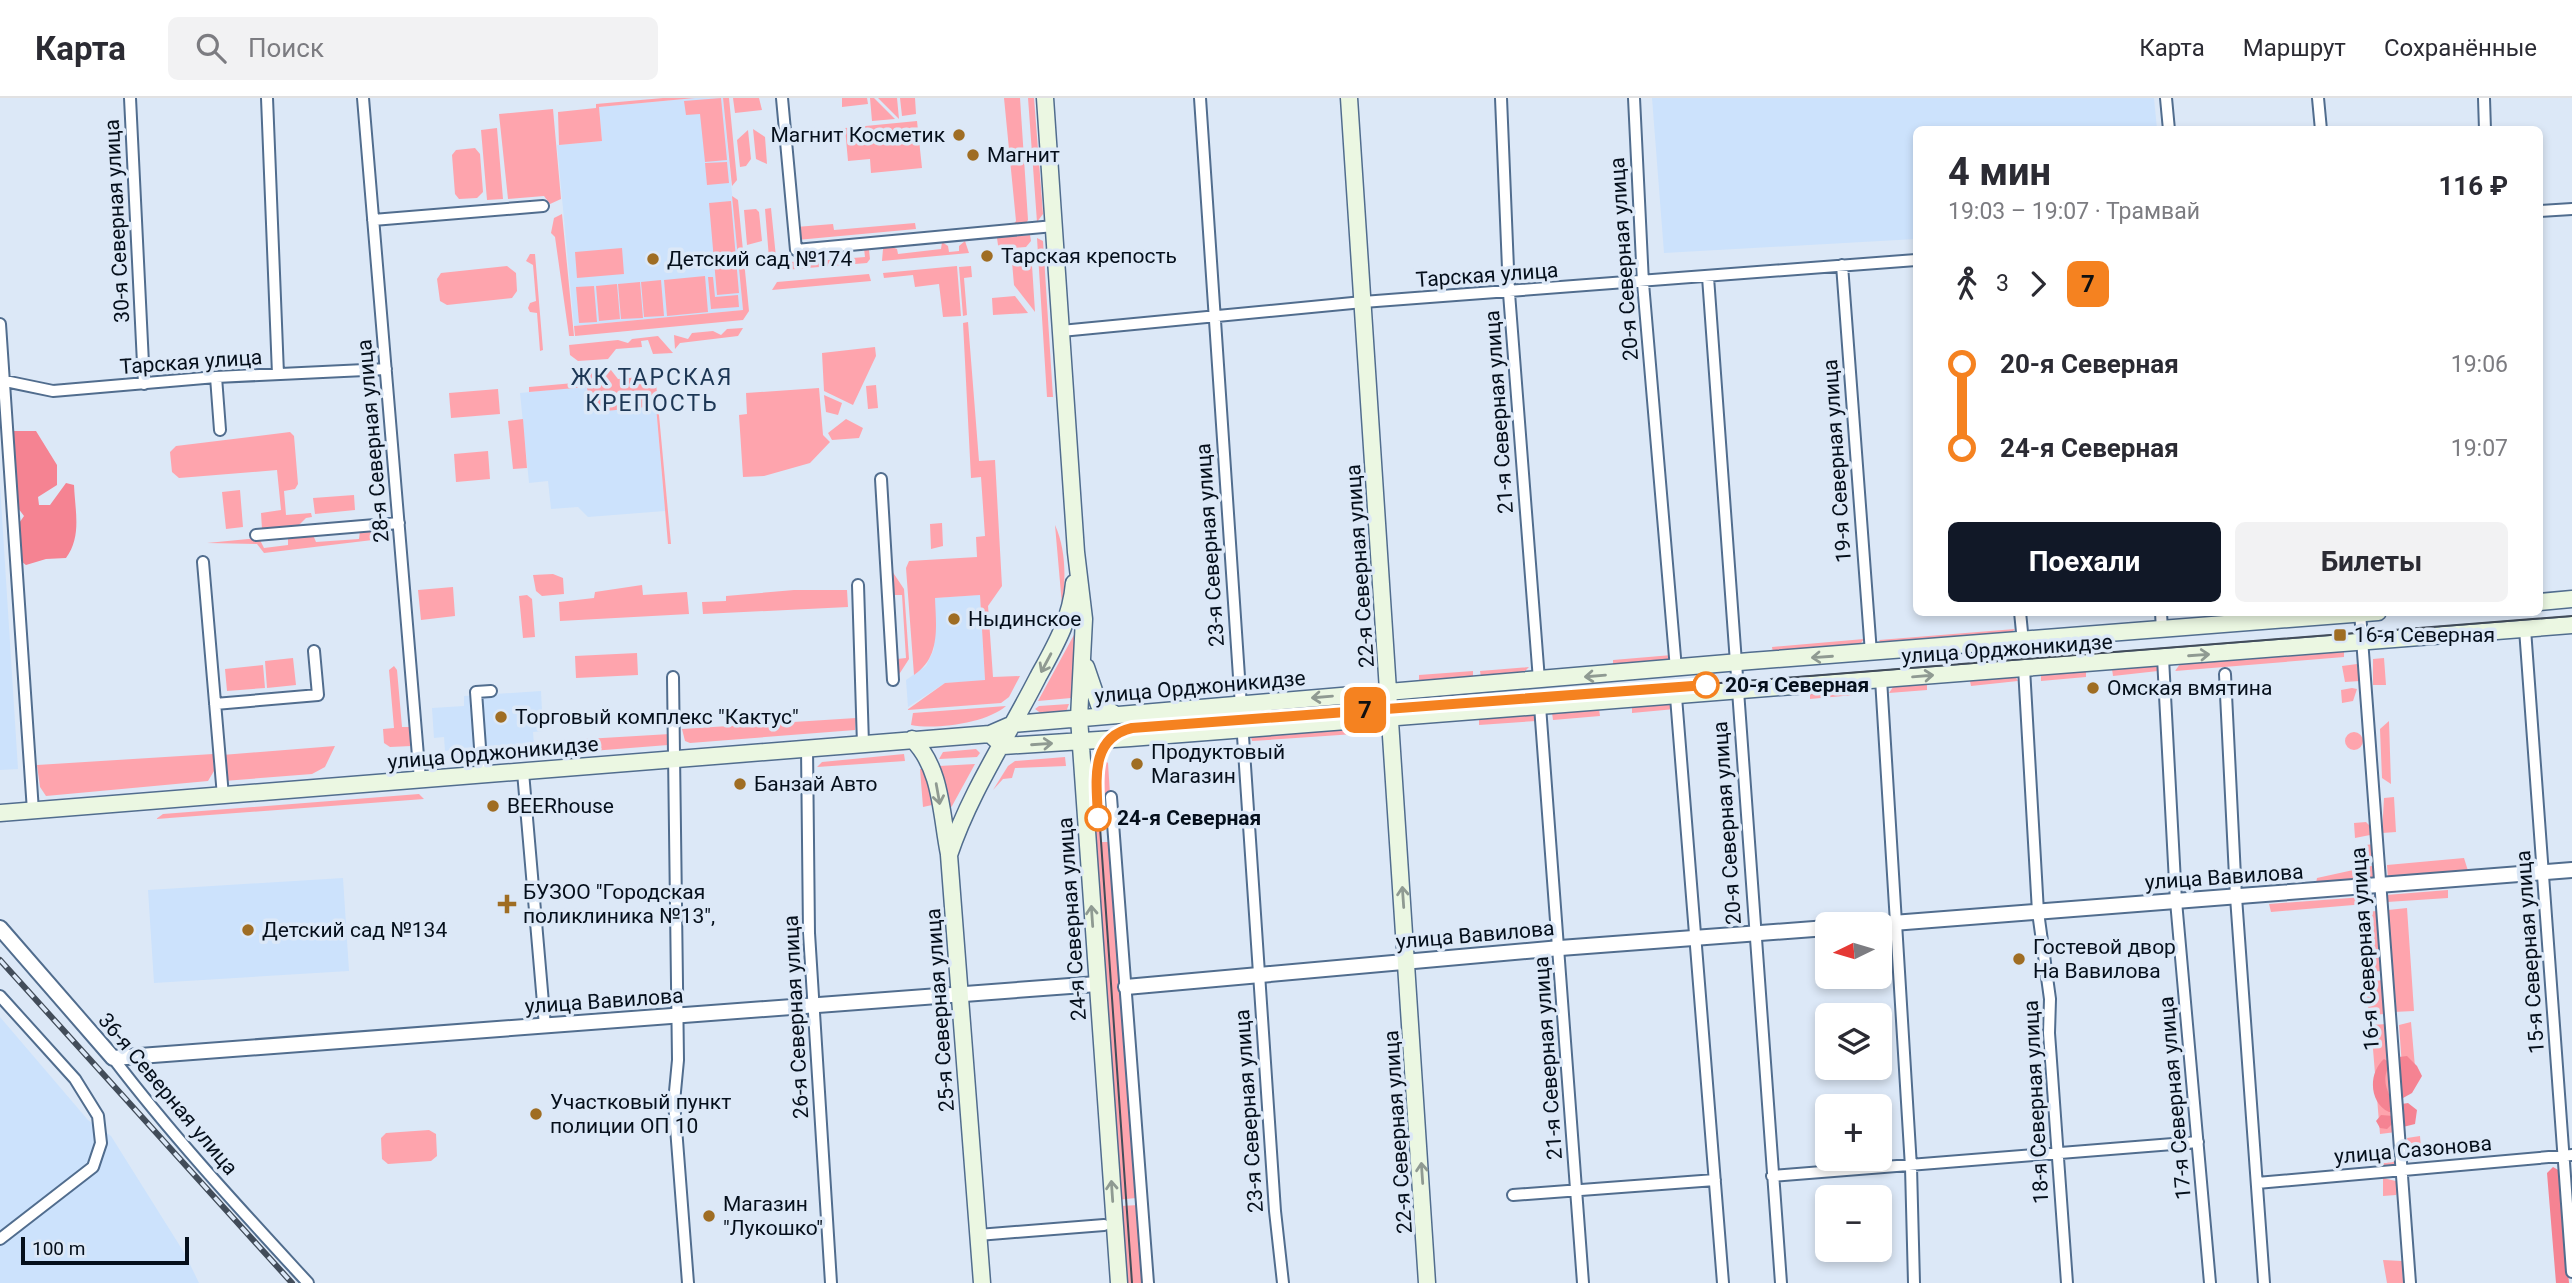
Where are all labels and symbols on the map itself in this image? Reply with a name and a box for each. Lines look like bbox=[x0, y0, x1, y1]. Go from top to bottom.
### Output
street label: 30-я Северная улица bbox=[100, 119, 134, 323]
place label: Магнит Косметик bbox=[771, 123, 946, 147]
marker: Магнит Косметик bbox=[951, 127, 967, 143]
place label: Магнит bbox=[987, 143, 1060, 167]
marker: Магнит bbox=[965, 147, 981, 163]
street label: 20-я Северная улица bbox=[1605, 157, 1643, 361]
place label: Тарская крепость bbox=[1001, 244, 1177, 268]
place label: Детский сад №174 bbox=[667, 247, 852, 271]
marker: Тарская крепость bbox=[979, 248, 995, 264]
marker: Детский сад №174 bbox=[645, 251, 661, 267]
street label: Тарская улица bbox=[1415, 258, 1559, 292]
street label: 21-я Северная улица bbox=[1480, 310, 1518, 514]
street label: 28-я Северная улица bbox=[352, 338, 394, 544]
street label: Тарская улица bbox=[119, 345, 263, 379]
street label: 19-я Северная улица bbox=[1818, 359, 1856, 563]
district label: ЖК ТАРСКАЯ КРЕПОСТЬ bbox=[571, 364, 733, 417]
street label: 23-я Северная улица bbox=[1191, 443, 1229, 647]
street label: 22-я Северная улица bbox=[1341, 464, 1379, 668]
place label: Ныдинское bbox=[968, 607, 1081, 631]
marker: Ныдинское bbox=[946, 611, 962, 627]
place label: 16-я Северная bbox=[2354, 623, 2495, 647]
marker: 16-я Северная bbox=[2332, 627, 2348, 643]
street label: улица Орджоникидзе bbox=[1901, 630, 2113, 668]
one-way arrow bbox=[2187, 648, 2210, 661]
one-way arrow bbox=[1810, 650, 1833, 663]
one-way arrow bbox=[1038, 652, 1052, 673]
street label: улица Орджоникидзе bbox=[1094, 666, 1306, 708]
one-way arrow bbox=[1912, 669, 1934, 682]
one-way arrow bbox=[1584, 670, 1607, 683]
marker: 20-я Северная bbox=[1693, 672, 1719, 698]
place label: 20-я Северная bbox=[1725, 673, 1869, 697]
place label: Oмская вмятина bbox=[2107, 676, 2272, 700]
marker: Oмская вмятина bbox=[2085, 680, 2101, 696]
line badge: 7 bbox=[1342, 687, 1388, 733]
one-way arrow bbox=[1311, 691, 1333, 704]
place label: Торговый комплекс "Кактус" bbox=[515, 705, 799, 729]
marker: Торговый комплекс "Кактус" bbox=[493, 709, 509, 725]
street label: 20-я Северная улица bbox=[1708, 721, 1746, 925]
street label: улица Орджоникидзе bbox=[387, 732, 599, 774]
one-way arrow bbox=[1030, 737, 1052, 750]
place label: Продуктовый Магазин bbox=[1151, 740, 1285, 788]
marker: Продуктовый Магазин bbox=[1129, 756, 1145, 772]
place label: Банзай Авто bbox=[754, 772, 877, 796]
marker: Банзай Авто bbox=[732, 776, 748, 792]
one-way arrow bbox=[931, 782, 945, 805]
place label: BEERhouse bbox=[507, 794, 614, 818]
marker: BEERhouse bbox=[485, 798, 501, 814]
marker: 24-я Северная bbox=[1085, 805, 1111, 831]
place label: 24-я Северная bbox=[1117, 806, 1261, 830]
street label: 24-я Северная улица bbox=[1053, 817, 1091, 1021]
street label: 16-я Северная улица bbox=[2346, 847, 2384, 1051]
street label: 15-я Северная улица bbox=[2511, 850, 2549, 1054]
street label: улица Вавилова bbox=[2144, 859, 2304, 895]
place label: БУЗОО "Городская поликлиника №13", bbox=[523, 880, 715, 928]
one-way arrow bbox=[1397, 886, 1410, 909]
marker: БУЗОО "Городская поликлиника №13", bbox=[497, 894, 517, 914]
one-way arrow bbox=[1086, 905, 1099, 928]
street label: 25-я Северная улица bbox=[921, 908, 959, 1112]
north arrow bbox=[1815, 912, 1892, 989]
street label: 26-я Северная улица bbox=[779, 915, 813, 1119]
street label: улица Вавилова bbox=[1395, 916, 1555, 954]
place label: Детский сад №134 bbox=[262, 918, 447, 942]
marker: Детский сад №134 bbox=[240, 922, 256, 938]
place label: Гостевой двор На Вавилова bbox=[2033, 935, 2176, 983]
marker: Гостевой двор На Вавилова bbox=[2011, 951, 2027, 967]
street label: 21-я Северная улица bbox=[1529, 956, 1567, 1160]
street label: улица Вавилова bbox=[524, 983, 684, 1019]
street label: 17-я Северная улица bbox=[2154, 995, 2196, 1201]
street label: 18-я Северная улица bbox=[2019, 1000, 2053, 1204]
street label: 36-я Северная улица bbox=[93, 1008, 243, 1180]
street label: 23-я Северная улица bbox=[1230, 1009, 1268, 1213]
street label: 22-я Северная улица bbox=[1379, 1030, 1417, 1234]
place label: Участковый пункт полиции ОП 10 bbox=[550, 1090, 731, 1138]
marker: Участковый пункт полиции ОП 10 bbox=[528, 1106, 544, 1122]
street label: улица Сазонова bbox=[2333, 1131, 2493, 1169]
one-way arrow bbox=[1415, 1162, 1428, 1185]
one-way arrow bbox=[1105, 1180, 1118, 1202]
place label: Магазин "Лукошко" bbox=[723, 1192, 823, 1240]
marker: Магазин "Лукошко" bbox=[701, 1208, 717, 1224]
scale bar bbox=[21, 1234, 189, 1266]

